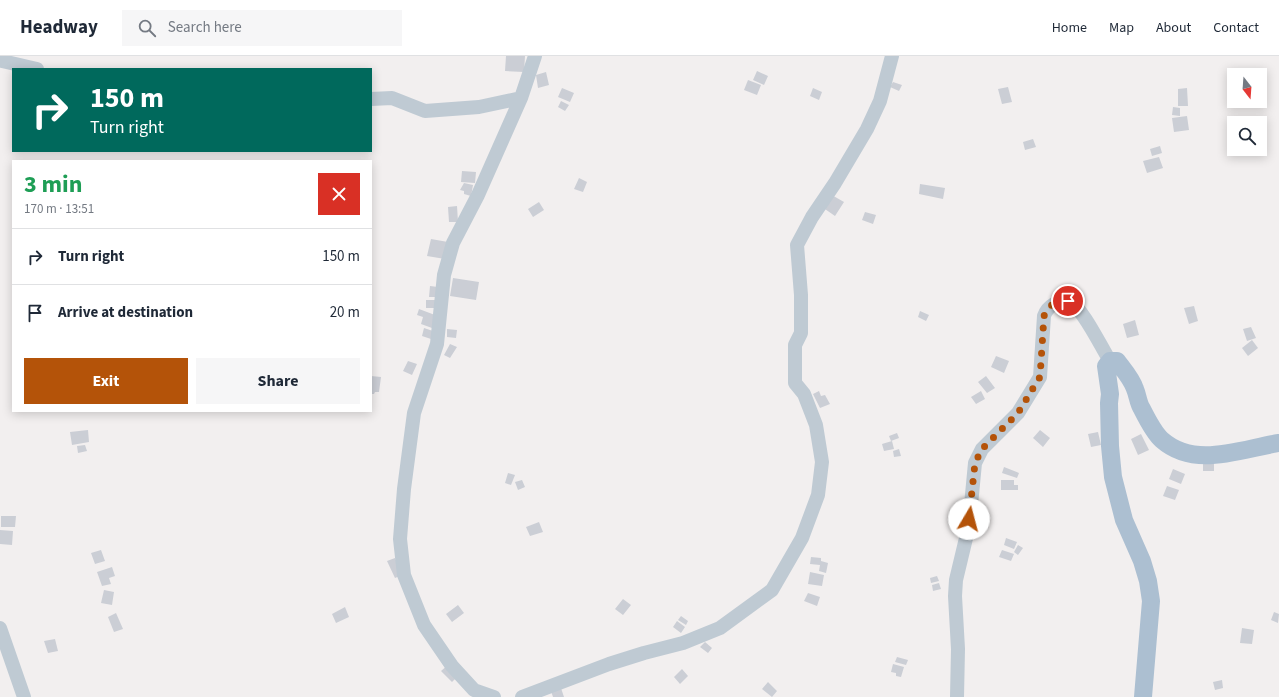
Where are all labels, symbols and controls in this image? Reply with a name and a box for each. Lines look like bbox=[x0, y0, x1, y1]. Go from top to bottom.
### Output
search box bbox=[122, 10, 402, 46]
text: Headway bbox=[20, 14, 98, 41]
icon: search bbox=[136, 17, 158, 39]
text: Search here bbox=[168, 17, 242, 38]
text: Home bbox=[1052, 18, 1087, 38]
text: Map bbox=[1109, 18, 1134, 38]
text: About bbox=[1156, 18, 1191, 38]
text: Contact bbox=[1213, 18, 1259, 38]
north arrow bbox=[1227, 68, 1267, 108]
map controls bbox=[1227, 68, 1267, 156]
text: 150 m bbox=[90, 78, 164, 118]
icon: right bbox=[24, 84, 76, 136]
text: Turn right bbox=[90, 115, 164, 140]
button: search bbox=[1227, 116, 1267, 156]
text: 3 min bbox=[24, 167, 82, 202]
button: close bbox=[318, 173, 360, 215]
text: 170 m · 13:51 bbox=[24, 200, 94, 218]
icon: right bbox=[24, 246, 46, 268]
text: Turn right bbox=[58, 246, 124, 267]
text: 150 m bbox=[322, 246, 360, 267]
pin bbox=[1051, 284, 1085, 318]
icon: arrive bbox=[1057, 290, 1079, 312]
icon: arrive bbox=[24, 302, 46, 324]
text: Arrive at destination bbox=[58, 302, 193, 323]
text: 20 m bbox=[330, 302, 360, 323]
button: Exit bbox=[24, 358, 188, 404]
button: Share bbox=[196, 358, 360, 404]
position arrow bbox=[948, 498, 990, 540]

